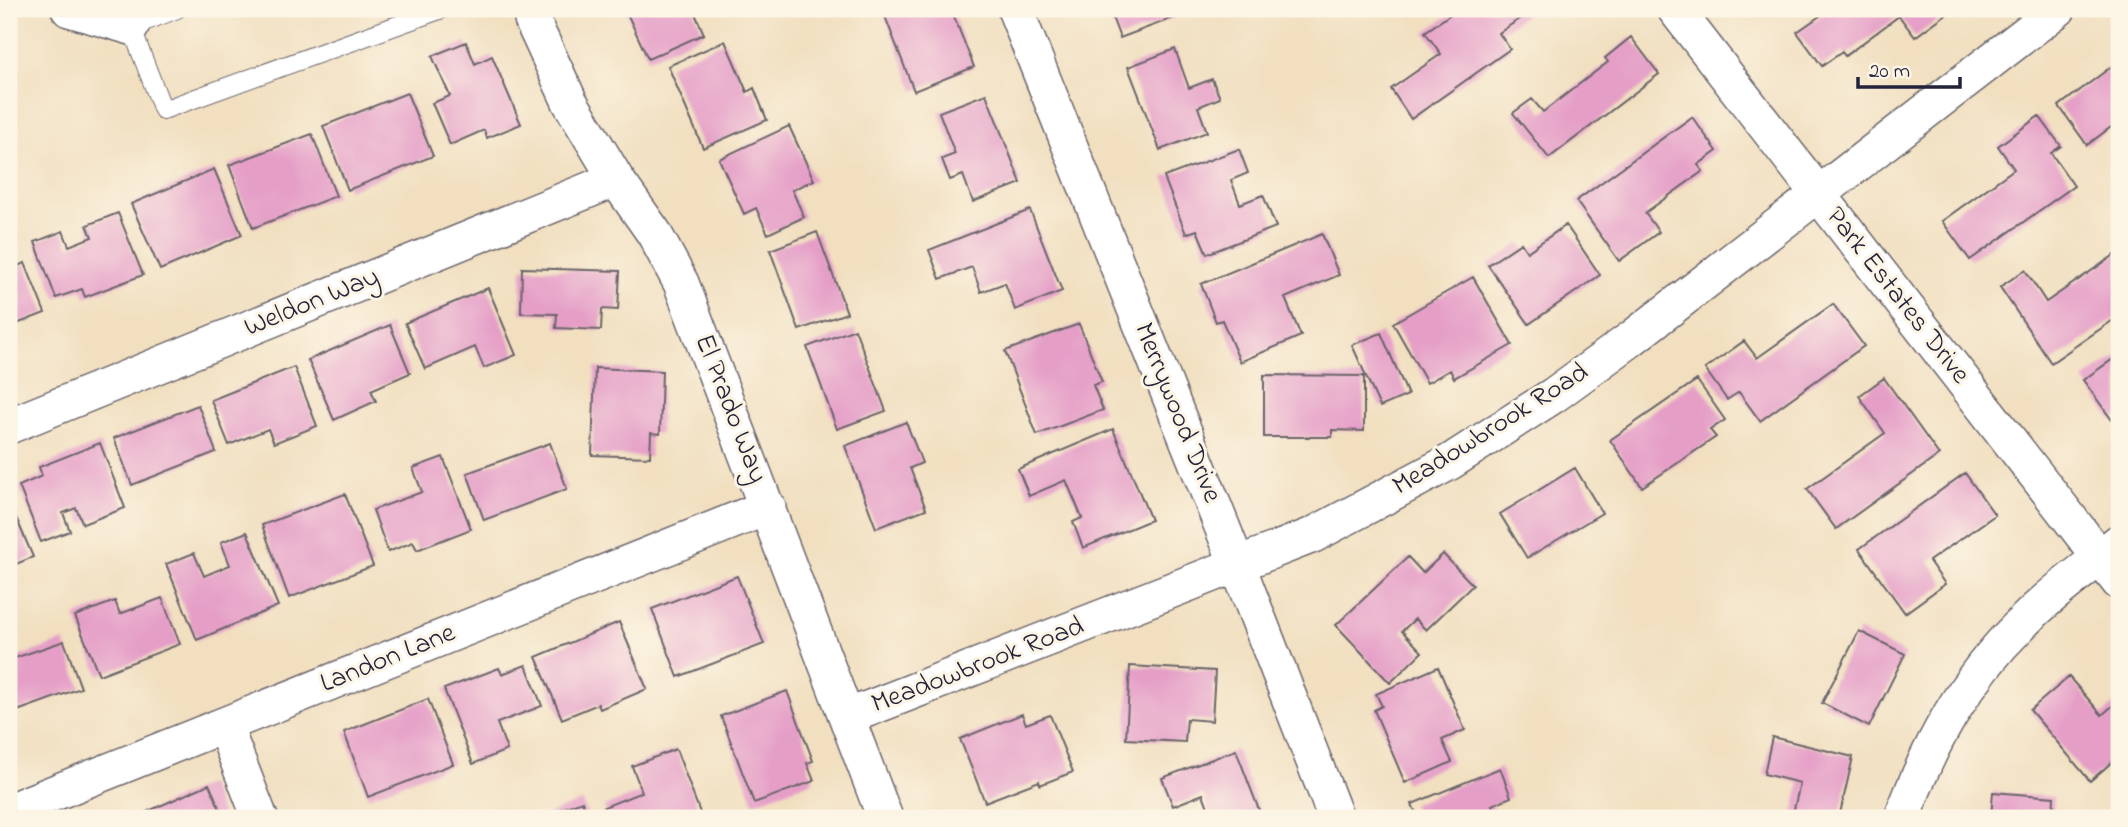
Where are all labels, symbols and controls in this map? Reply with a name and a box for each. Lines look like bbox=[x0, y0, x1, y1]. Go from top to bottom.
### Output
scale bar bbox=[1858, 46, 1960, 90]
text: 20 m bbox=[1869, 57, 1910, 87]
street label: Park Estates Drive bbox=[1815, 199, 1980, 394]
street label: Weldon Way bbox=[238, 257, 386, 349]
street label: Merrywood Drive bbox=[1122, 317, 1232, 510]
street label: El Prado Way bbox=[683, 329, 777, 489]
street label: Meadowbrook Road bbox=[1385, 353, 1597, 507]
street label: Meadowbrook Road bbox=[866, 607, 1090, 725]
street label: Landon Lane bbox=[314, 613, 462, 705]

